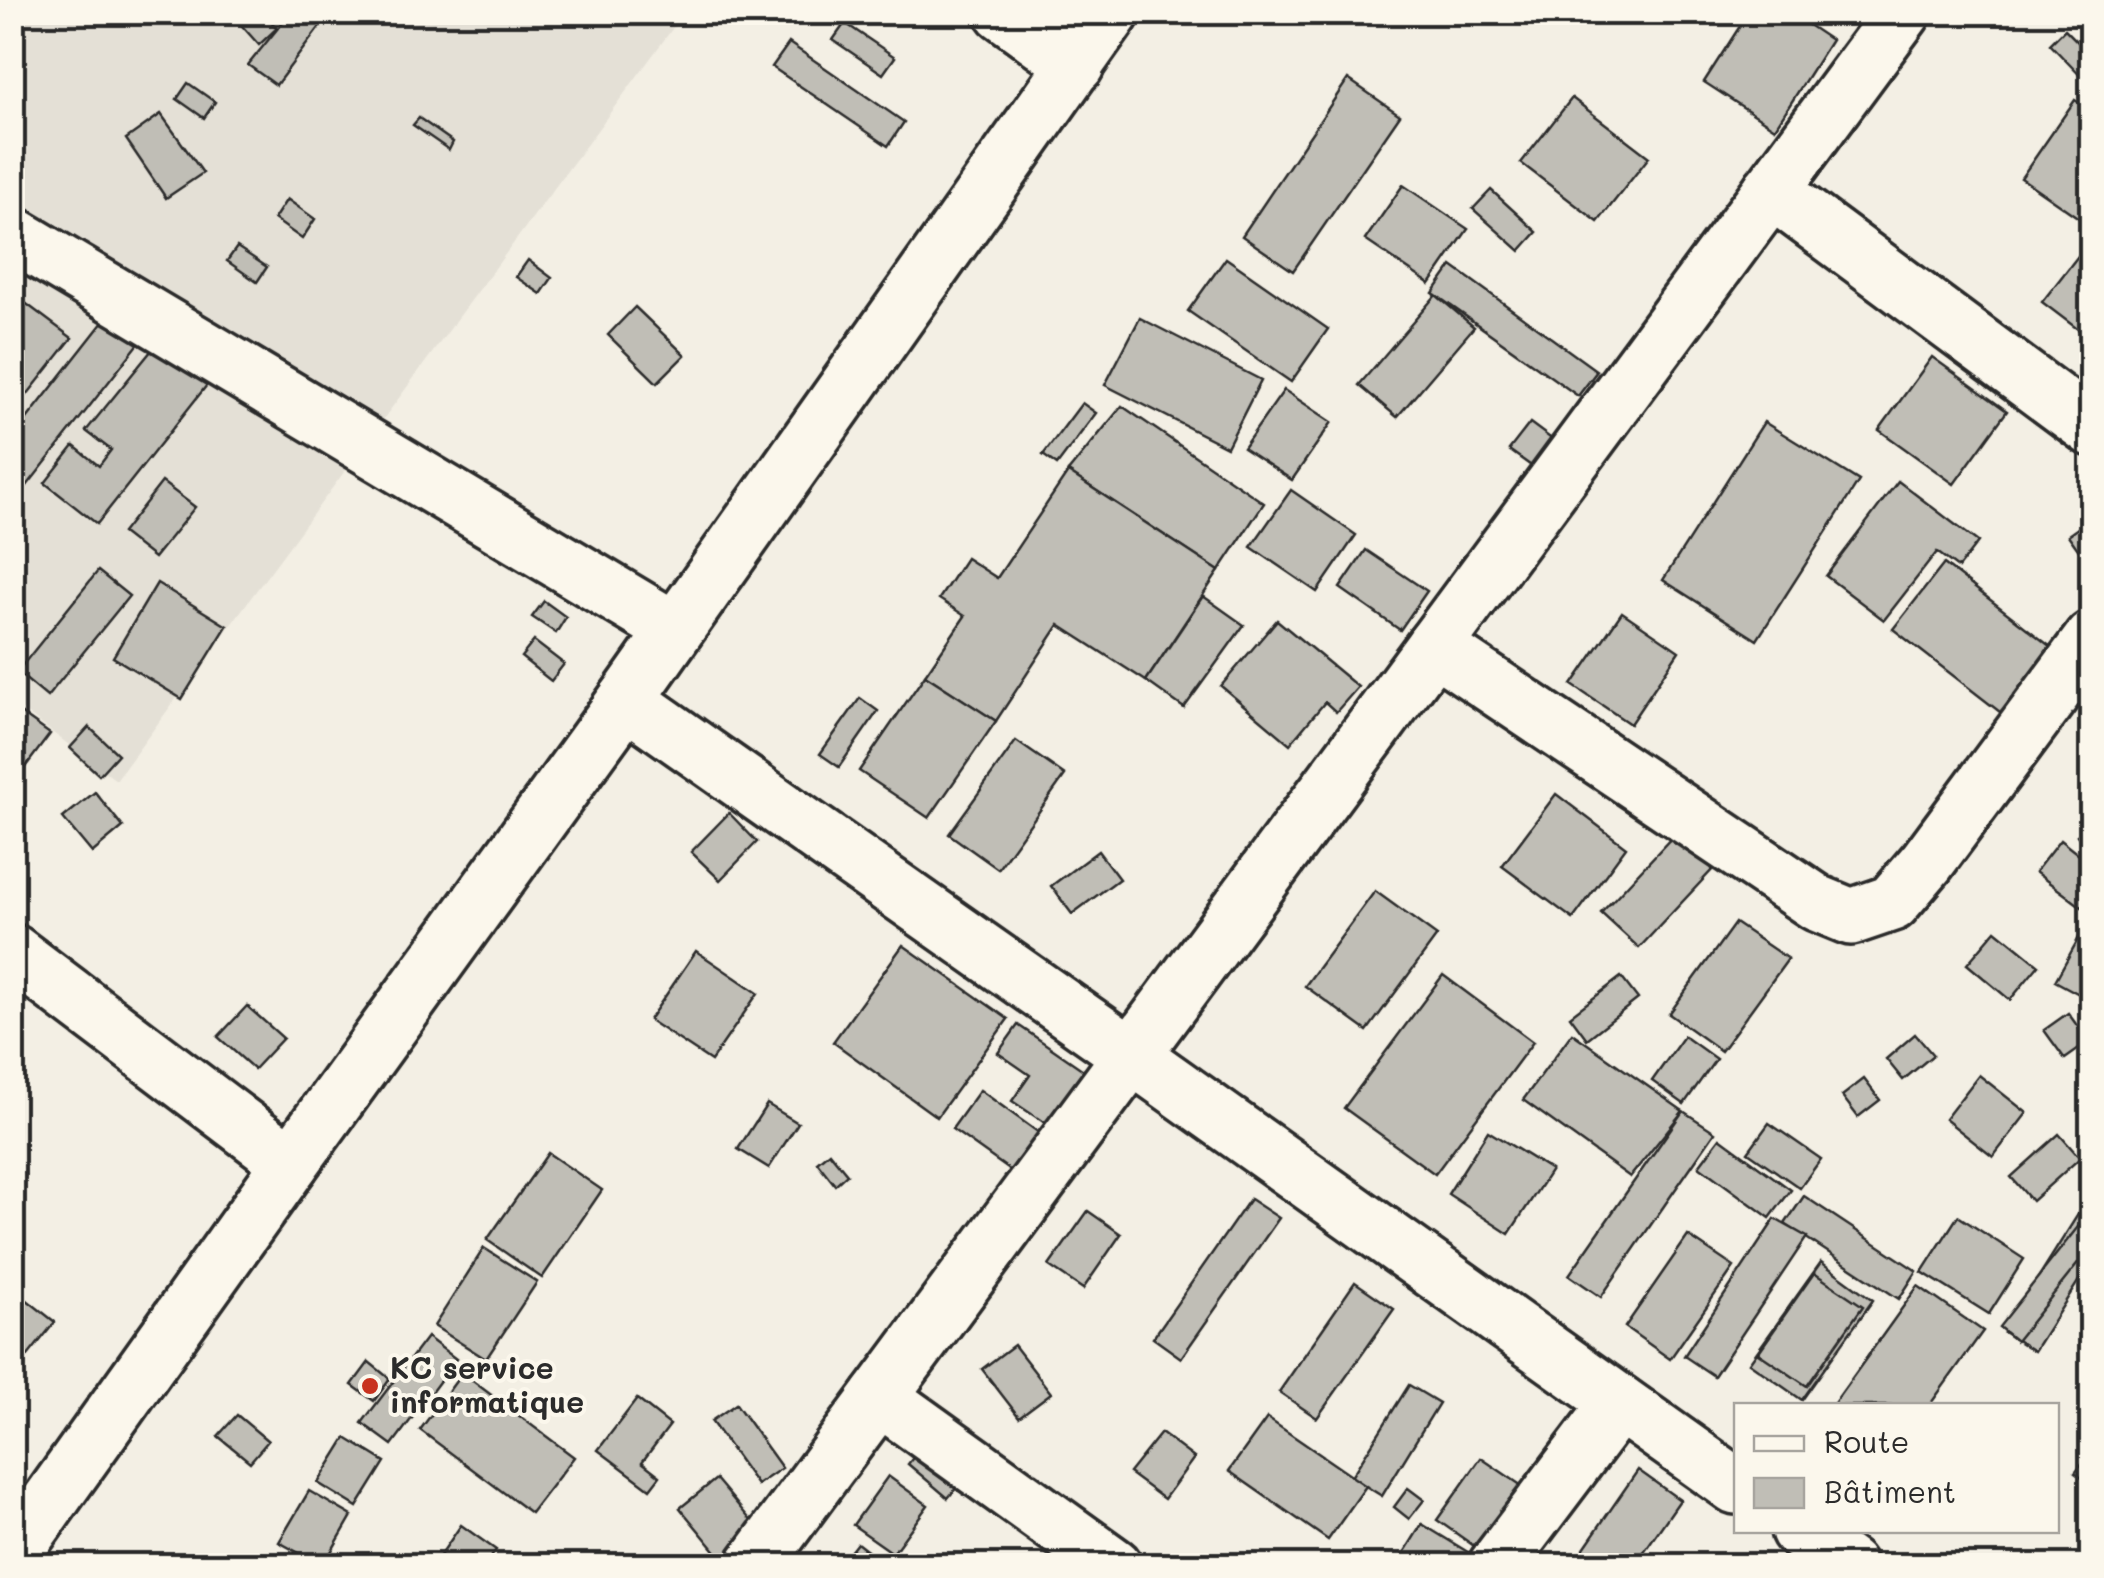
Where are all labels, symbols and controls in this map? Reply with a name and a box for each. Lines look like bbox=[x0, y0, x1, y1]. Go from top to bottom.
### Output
place label: KC service informatique bbox=[390, 1347, 584, 1421]
marker: KC service informatique bbox=[359, 1375, 381, 1397]
legend bbox=[1734, 1403, 2059, 1533]
text: Route bbox=[1824, 1421, 1909, 1461]
text: Bâtiment bbox=[1824, 1471, 1956, 1511]

